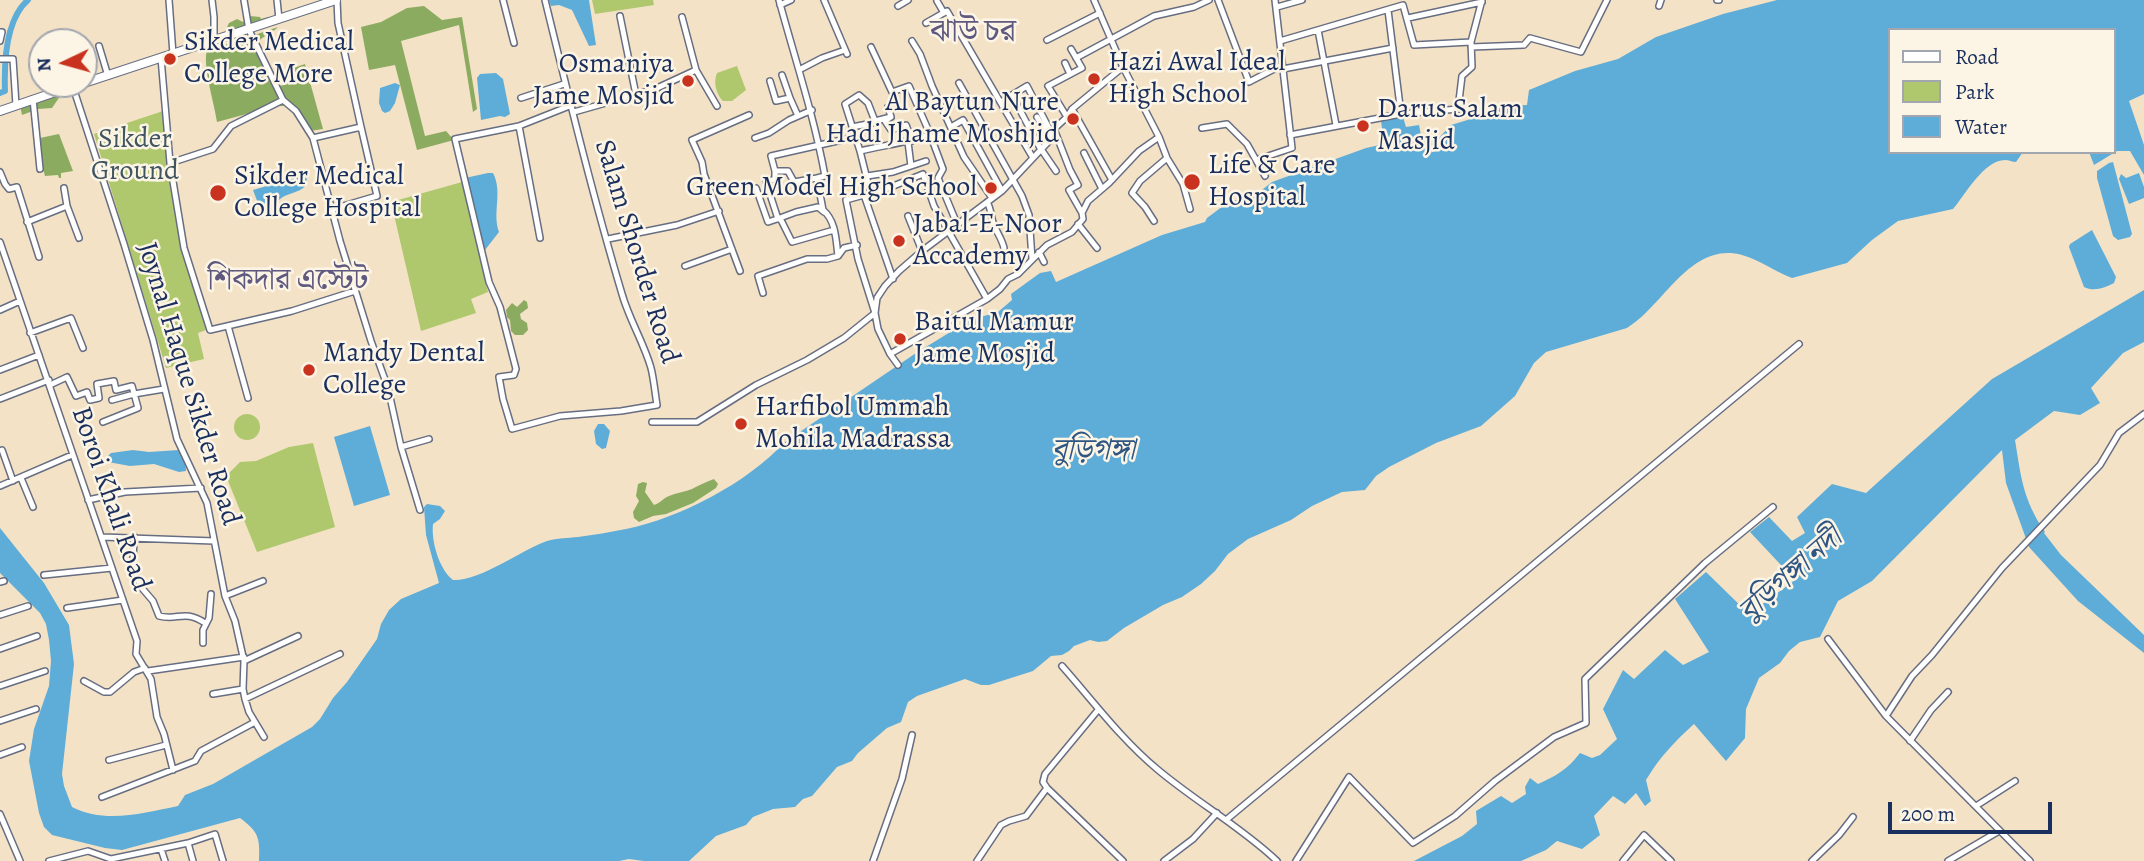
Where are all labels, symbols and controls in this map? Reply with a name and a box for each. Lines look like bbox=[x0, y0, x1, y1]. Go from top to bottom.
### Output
district label: ঝাউ চর bbox=[930, 14, 1016, 52]
place label: Sikder Medical College More bbox=[184, 26, 354, 92]
north arrow bbox=[28, 28, 98, 98]
legend bbox=[1888, 28, 2116, 154]
text: Road bbox=[1955, 43, 1999, 71]
place label: Hazi Awal Ideal High School bbox=[1108, 46, 1285, 112]
place label: Osmaniya Jame Mosjid bbox=[533, 48, 674, 114]
marker: Sikder Medical College More bbox=[162, 51, 178, 67]
text: N bbox=[31, 57, 58, 73]
marker: Hazi Awal Ideal High School bbox=[1086, 71, 1102, 87]
marker: Osmaniya Jame Mosjid bbox=[680, 73, 696, 89]
text: Park bbox=[1955, 78, 1994, 106]
place label: Al Baytun Nure Hadi Jhame Moshjid bbox=[825, 86, 1059, 152]
place label: Darus Salam Masjid bbox=[1377, 93, 1523, 159]
marker: Al Baytun Nure Hadi Jhame Moshjid bbox=[1065, 111, 1081, 127]
text: Water bbox=[1955, 113, 2007, 141]
marker: Darus Salam Masjid bbox=[1355, 118, 1371, 134]
park label: Sikder Ground bbox=[91, 123, 179, 189]
street label: Salam Shorder Road bbox=[586, 136, 686, 368]
place label: Life & Care Hospital bbox=[1208, 149, 1336, 215]
place label: Sikder Medical College Hospital bbox=[234, 160, 421, 226]
place label: Green Model High School bbox=[686, 171, 977, 205]
marker: Life & Care Hospital bbox=[1182, 172, 1202, 192]
marker: Green Model High School bbox=[983, 180, 999, 196]
marker: Sikder Medical College Hospital bbox=[208, 183, 228, 203]
place label: Jabal-E-Noor Accademy bbox=[913, 208, 1062, 274]
marker: Jabal-E-Noor Accademy bbox=[891, 233, 907, 249]
street label: Joynal Haque Sikder Road bbox=[129, 238, 247, 530]
district label: শিকদার এস্টেট bbox=[207, 264, 369, 300]
place label: Baitul Mamur Jame Mosjid bbox=[914, 306, 1074, 372]
marker: Baitul Mamur Jame Mosjid bbox=[892, 331, 908, 347]
place label: Mandy Dental College bbox=[323, 337, 485, 403]
marker: Mandy Dental College bbox=[301, 362, 317, 378]
place label: Harfibol Ummah Mohila Madrassa bbox=[755, 391, 951, 457]
street label: Boroi Khali Road bbox=[63, 403, 157, 595]
marker: Harfibol Ummah Mohila Madrassa bbox=[733, 416, 749, 432]
water label: বুড়িগঙ্গা bbox=[1051, 434, 1135, 470]
water label: বুড়িগঙ্গা নদী bbox=[1732, 521, 1850, 631]
scale bar bbox=[1892, 788, 2056, 832]
text: 200 m bbox=[1901, 800, 1955, 828]

